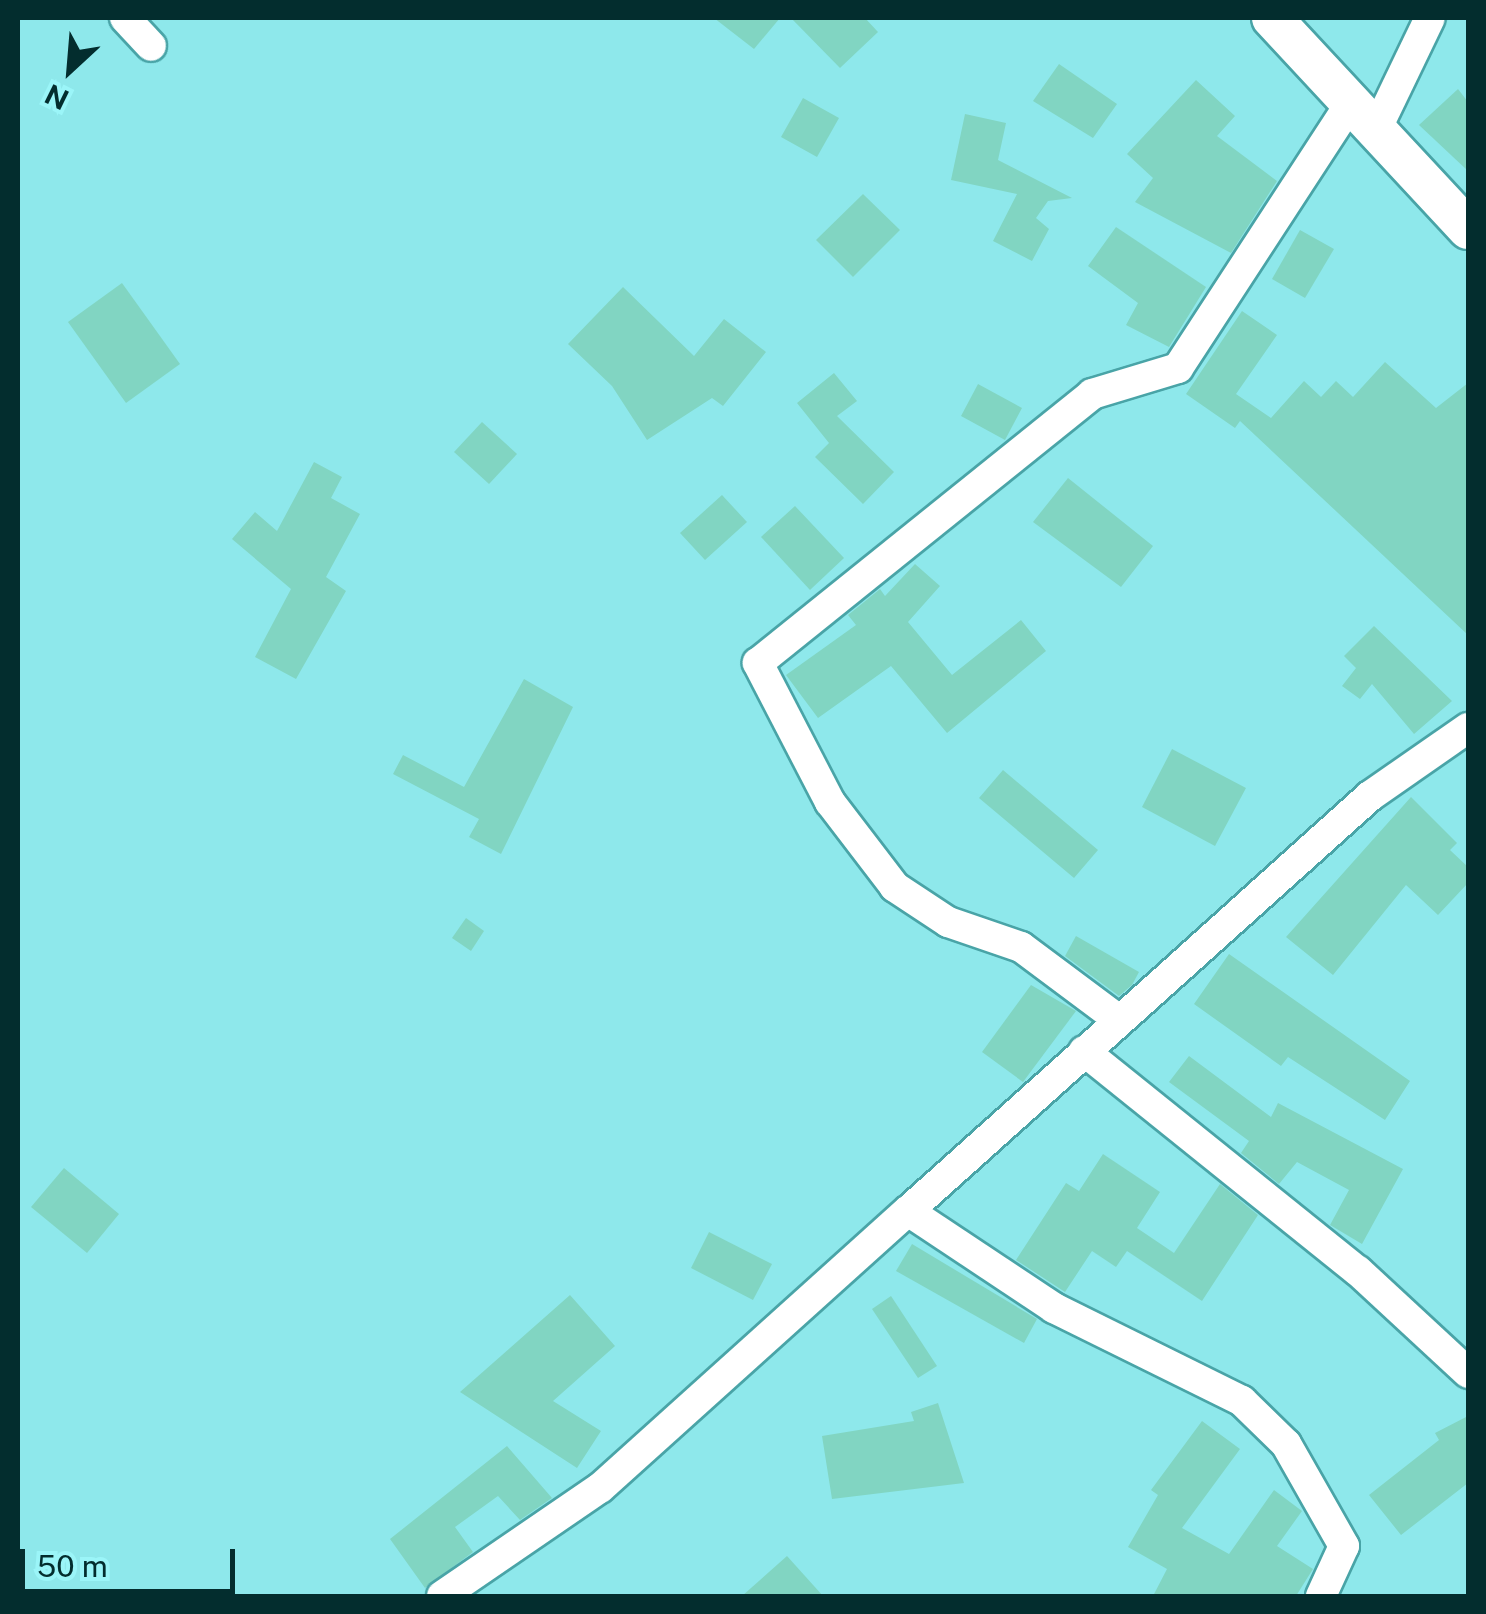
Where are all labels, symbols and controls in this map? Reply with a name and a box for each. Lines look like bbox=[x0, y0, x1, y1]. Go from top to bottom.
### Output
north arrow bbox=[20, 20, 120, 120]
text: N bbox=[40, 78, 74, 117]
scale bar bbox=[25, 1529, 240, 1591]
text: 50 m bbox=[37, 1548, 108, 1584]

